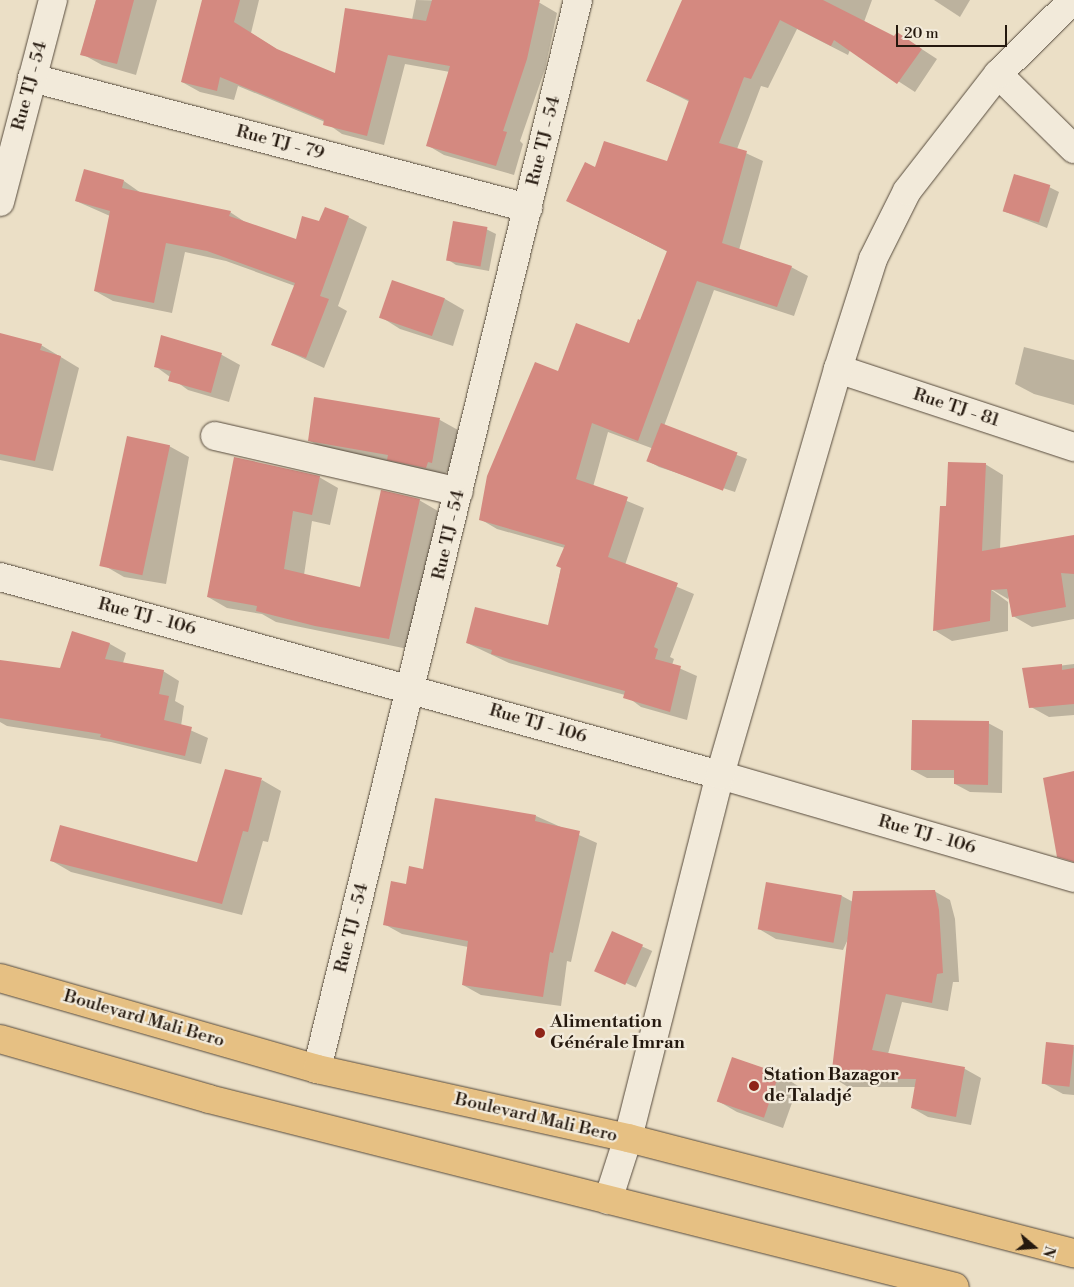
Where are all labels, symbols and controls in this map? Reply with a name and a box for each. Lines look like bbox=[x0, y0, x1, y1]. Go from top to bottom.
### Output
scale bar bbox=[899, 15, 1010, 47]
text: 20 m bbox=[904, 24, 939, 43]
street label: Rue TJ - 54 bbox=[8, 39, 52, 133]
street label: Rue TJ - 54 bbox=[522, 94, 566, 188]
street label: Rue TJ - 79 bbox=[234, 121, 326, 165]
street label: Rue TJ - 81 bbox=[910, 384, 1002, 432]
street label: Rue TJ - 54 bbox=[428, 488, 470, 582]
street label: Rue TJ - 106 bbox=[96, 594, 198, 640]
street label: Rue TJ - 106 bbox=[487, 700, 589, 748]
street label: Rue TJ - 106 bbox=[876, 811, 978, 859]
street label: Rue TJ - 54 bbox=[330, 881, 374, 975]
street label: Boulevard Mali Bero bbox=[61, 986, 227, 1052]
place label: Alimentation Générale Imran bbox=[550, 1012, 685, 1054]
marker: Alimentation Générale Imran bbox=[534, 1027, 546, 1039]
place label: Station Bazagor de Taladjé bbox=[764, 1065, 899, 1108]
marker: Station Bazagor de Taladjé bbox=[748, 1080, 760, 1092]
street label: Boulevard Mali Bero bbox=[453, 1089, 619, 1147]
north arrow bbox=[1009, 1222, 1059, 1272]
text: N bbox=[1038, 1244, 1059, 1260]

